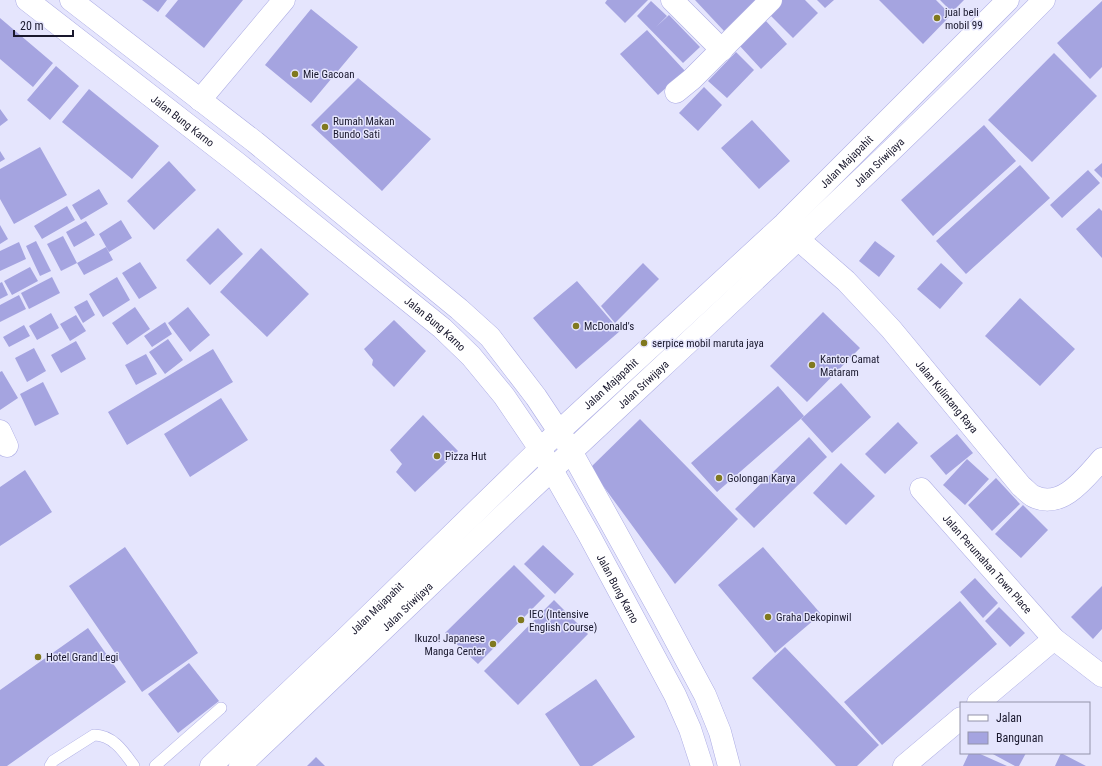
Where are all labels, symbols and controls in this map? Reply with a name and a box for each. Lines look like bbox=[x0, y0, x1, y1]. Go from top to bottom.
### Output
place label: jual beli mobil 99 bbox=[944, 6, 983, 32]
scale bar bbox=[14, 12, 73, 38]
marker: jual beli mobil 99 bbox=[932, 13, 942, 23]
text: 20 m bbox=[20, 19, 44, 33]
place label: Mie Gacoan bbox=[303, 68, 354, 81]
marker: Mie Gacoan bbox=[290, 69, 300, 79]
street label: Jalan Bung Karno bbox=[148, 93, 217, 150]
place label: Rumah Makan Bundo Sati bbox=[333, 115, 395, 141]
marker: Rumah Makan Bundo Sati bbox=[320, 122, 330, 132]
street label: Jalan Majapahit bbox=[818, 133, 876, 191]
street label: Jalan Sriwijaya bbox=[851, 135, 907, 190]
street label: Jalan Bung Karno bbox=[402, 294, 468, 354]
place label: McDonald's bbox=[584, 320, 634, 333]
marker: McDonald's bbox=[571, 321, 581, 331]
place label: serpice mobil maruta jaya bbox=[652, 337, 764, 350]
marker: serpice mobil maruta jaya bbox=[639, 338, 649, 348]
place label: Kantor Camat Mataram bbox=[820, 353, 879, 379]
street label: Jalan Majapahit bbox=[581, 356, 641, 413]
street label: Jalan Sriwijaya bbox=[615, 358, 672, 412]
street label: Jalan Kulintang Raya bbox=[913, 358, 981, 436]
marker: Kantor Camat Mataram bbox=[807, 360, 817, 370]
place label: Pizza Hut bbox=[445, 450, 486, 463]
marker: Pizza Hut bbox=[432, 451, 442, 461]
place label: Golongan Karya bbox=[727, 472, 795, 485]
marker: Golongan Karya bbox=[714, 473, 724, 483]
street label: Jalan Perumahan Town Place bbox=[940, 512, 1034, 616]
street label: Jalan Bung Karno bbox=[594, 552, 641, 626]
street label: Jalan Majapahit bbox=[348, 580, 407, 637]
street label: Jalan Sriwijaya bbox=[380, 580, 436, 634]
place label: IEC (Intensive English Course) bbox=[529, 608, 597, 634]
place label: Graha Dekopinwil bbox=[776, 611, 851, 624]
marker: Graha Dekopinwil bbox=[763, 612, 773, 622]
marker: IEC (Intensive English Course) bbox=[516, 615, 526, 625]
place label: Ikuzo! Japanese Manga Center bbox=[415, 632, 486, 658]
marker: Ikuzo! Japanese Manga Center bbox=[488, 639, 498, 649]
place label: Hotel Grand Legi bbox=[46, 651, 118, 664]
marker: Hotel Grand Legi bbox=[33, 652, 43, 662]
legend bbox=[960, 702, 1090, 754]
text: Jalan bbox=[996, 711, 1022, 725]
text: Bangunan bbox=[996, 731, 1043, 745]

